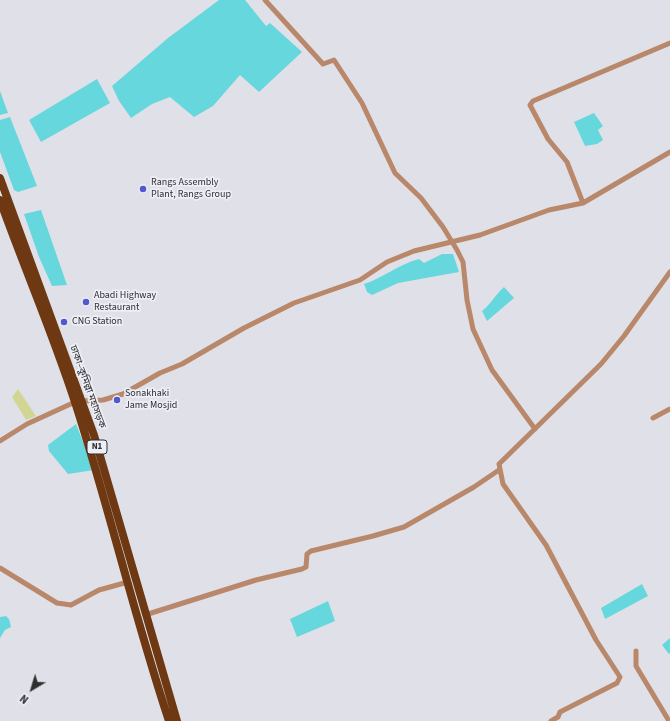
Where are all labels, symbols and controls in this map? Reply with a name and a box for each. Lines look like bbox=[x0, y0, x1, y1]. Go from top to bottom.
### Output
place label: Rangs Assembly Plant, Rangs Group bbox=[151, 177, 231, 200]
marker: Rangs Assembly Plant, Rangs Group bbox=[138, 184, 148, 194]
place label: Abadi Highway Restaurant bbox=[94, 290, 156, 314]
marker: Abadi Highway Restaurant bbox=[81, 297, 91, 307]
place label: CNG Station bbox=[72, 316, 122, 328]
marker: CNG Station bbox=[59, 317, 69, 327]
street label: ঢাকা–কুমিল্লা মহাসড়ক bbox=[66, 344, 108, 430]
place label: Sonakhaki Jame Mosjid bbox=[125, 388, 177, 412]
marker: Sonakhaki Jame Mosjid bbox=[112, 395, 122, 405]
road number: N1 bbox=[87, 440, 107, 454]
north arrow bbox=[12, 669, 52, 709]
text: N bbox=[17, 691, 32, 707]

